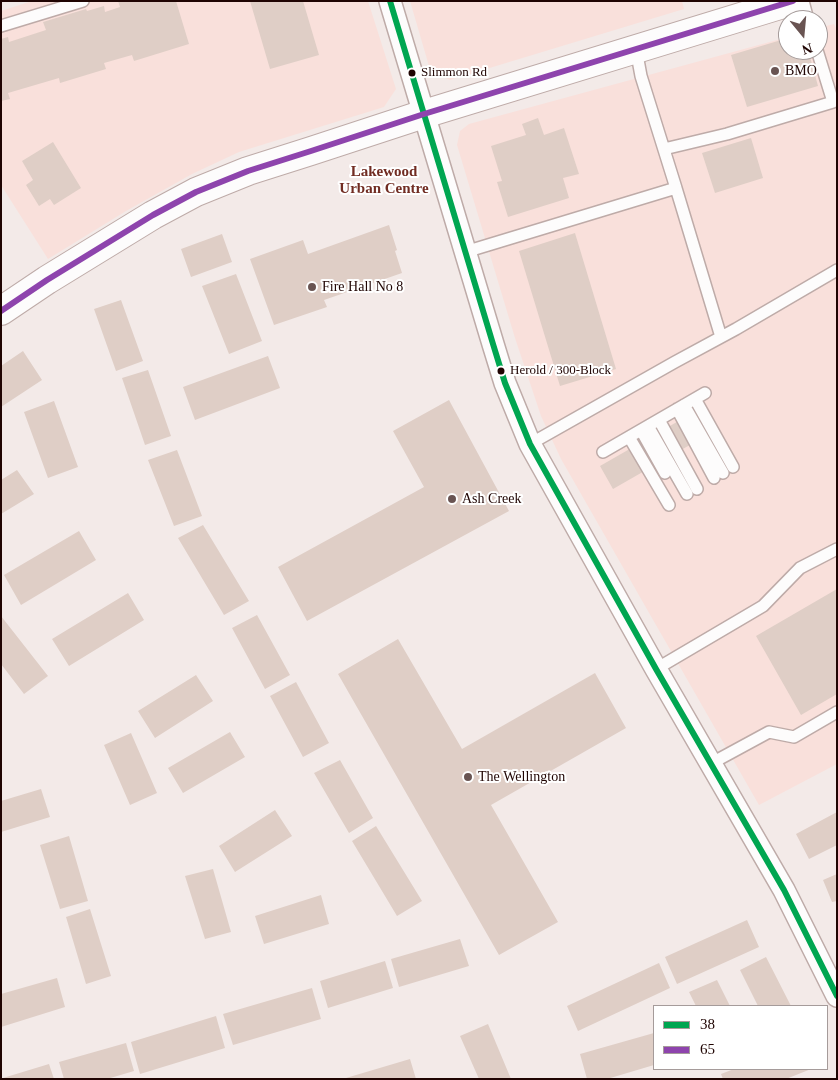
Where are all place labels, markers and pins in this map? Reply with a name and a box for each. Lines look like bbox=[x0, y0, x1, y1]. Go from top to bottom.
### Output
place label: BMO bbox=[785, 63, 817, 79]
place label: Slimmon Rd bbox=[421, 65, 487, 81]
marker: BMO bbox=[769, 65, 781, 77]
marker: Slimmon Rd bbox=[407, 68, 417, 78]
place label: Fire Hall No 8 bbox=[322, 279, 403, 295]
marker: Fire Hall No 8 bbox=[306, 281, 318, 293]
place label: Herold / 300-Block bbox=[510, 363, 611, 379]
marker: Herold / 300-Block bbox=[496, 366, 506, 376]
place label: Ash Creek bbox=[462, 491, 521, 507]
marker: Ash Creek bbox=[446, 493, 458, 505]
place label: The Wellington bbox=[478, 769, 565, 785]
marker: The Wellington bbox=[462, 771, 474, 783]

